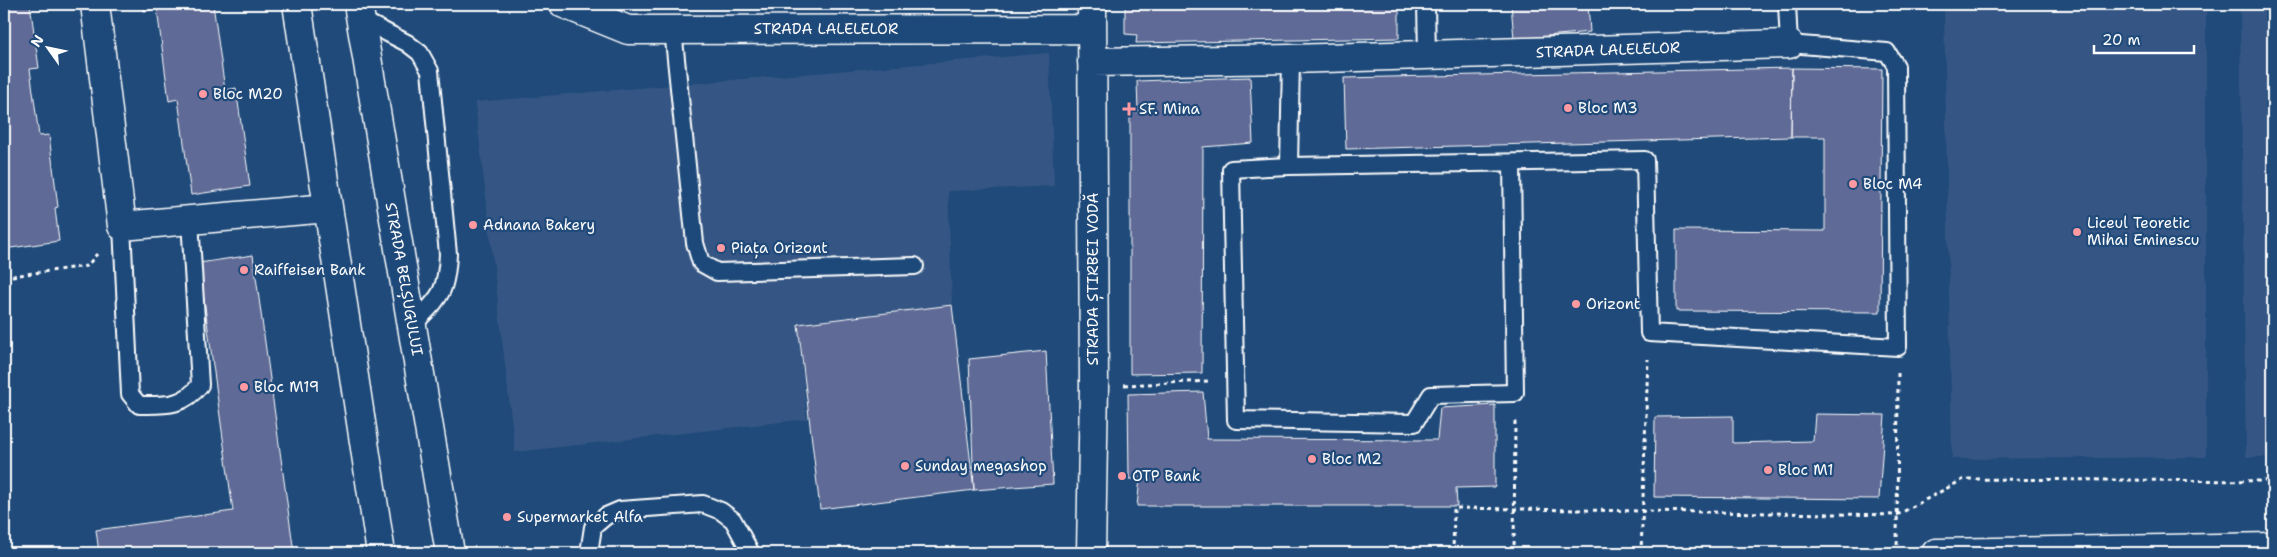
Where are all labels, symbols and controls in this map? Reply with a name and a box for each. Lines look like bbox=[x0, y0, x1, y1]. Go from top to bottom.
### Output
street label: STRADA LALELELOR bbox=[754, 19, 898, 39]
north arrow bbox=[22, 22, 72, 72]
scale bar bbox=[2094, 22, 2194, 54]
text: 20 m bbox=[2102, 30, 2141, 50]
text: N bbox=[27, 31, 48, 50]
street label: STRADA LALELELOR bbox=[1535, 37, 1681, 63]
place label: Bloc M20 bbox=[213, 84, 283, 104]
marker: Bloc M20 bbox=[197, 88, 209, 100]
place label: Bloc M3 bbox=[1578, 98, 1638, 118]
place label: SF. Mina bbox=[1139, 99, 1201, 119]
marker: Bloc M3 bbox=[1562, 102, 1574, 114]
marker: SF. Mina bbox=[1123, 103, 1135, 115]
place label: Bloc M4 bbox=[1863, 174, 1923, 194]
marker: Bloc M4 bbox=[1847, 178, 1859, 190]
street label: STRADA ȘTIRBEI VODĂ bbox=[1082, 192, 1104, 365]
street label: STRADA BELȘUGULUI bbox=[380, 201, 427, 357]
place label: Liceul Teoretic Mihai Eminescu bbox=[2087, 213, 2199, 250]
place label: Adnana Bakery bbox=[483, 215, 595, 235]
marker: Adnana Bakery bbox=[467, 219, 479, 231]
marker: Liceul Teoretic Mihai Eminescu bbox=[2071, 226, 2083, 238]
place label: Piața Orizont bbox=[731, 238, 828, 259]
marker: Piața Orizont bbox=[715, 242, 727, 254]
place label: Raiffeisen Bank bbox=[254, 260, 366, 280]
marker: Raiffeisen Bank bbox=[238, 264, 250, 276]
place label: Orizont bbox=[1586, 294, 1640, 314]
marker: Orizont bbox=[1570, 298, 1582, 310]
place label: Bloc M19 bbox=[254, 377, 319, 397]
marker: Bloc M19 bbox=[238, 381, 250, 393]
place label: Bloc M2 bbox=[1322, 449, 1382, 469]
marker: Bloc M2 bbox=[1306, 453, 1318, 465]
place label: Sunday megashop bbox=[915, 456, 1047, 476]
marker: Sunday megashop bbox=[899, 460, 911, 472]
place label: Bloc M1 bbox=[1778, 460, 1833, 480]
marker: Bloc M1 bbox=[1762, 464, 1774, 476]
place label: OTP Bank bbox=[1132, 466, 1200, 486]
marker: OTP Bank bbox=[1116, 470, 1128, 482]
place label: Supermarket Alfa bbox=[517, 507, 643, 527]
marker: Supermarket Alfa bbox=[501, 511, 513, 523]

